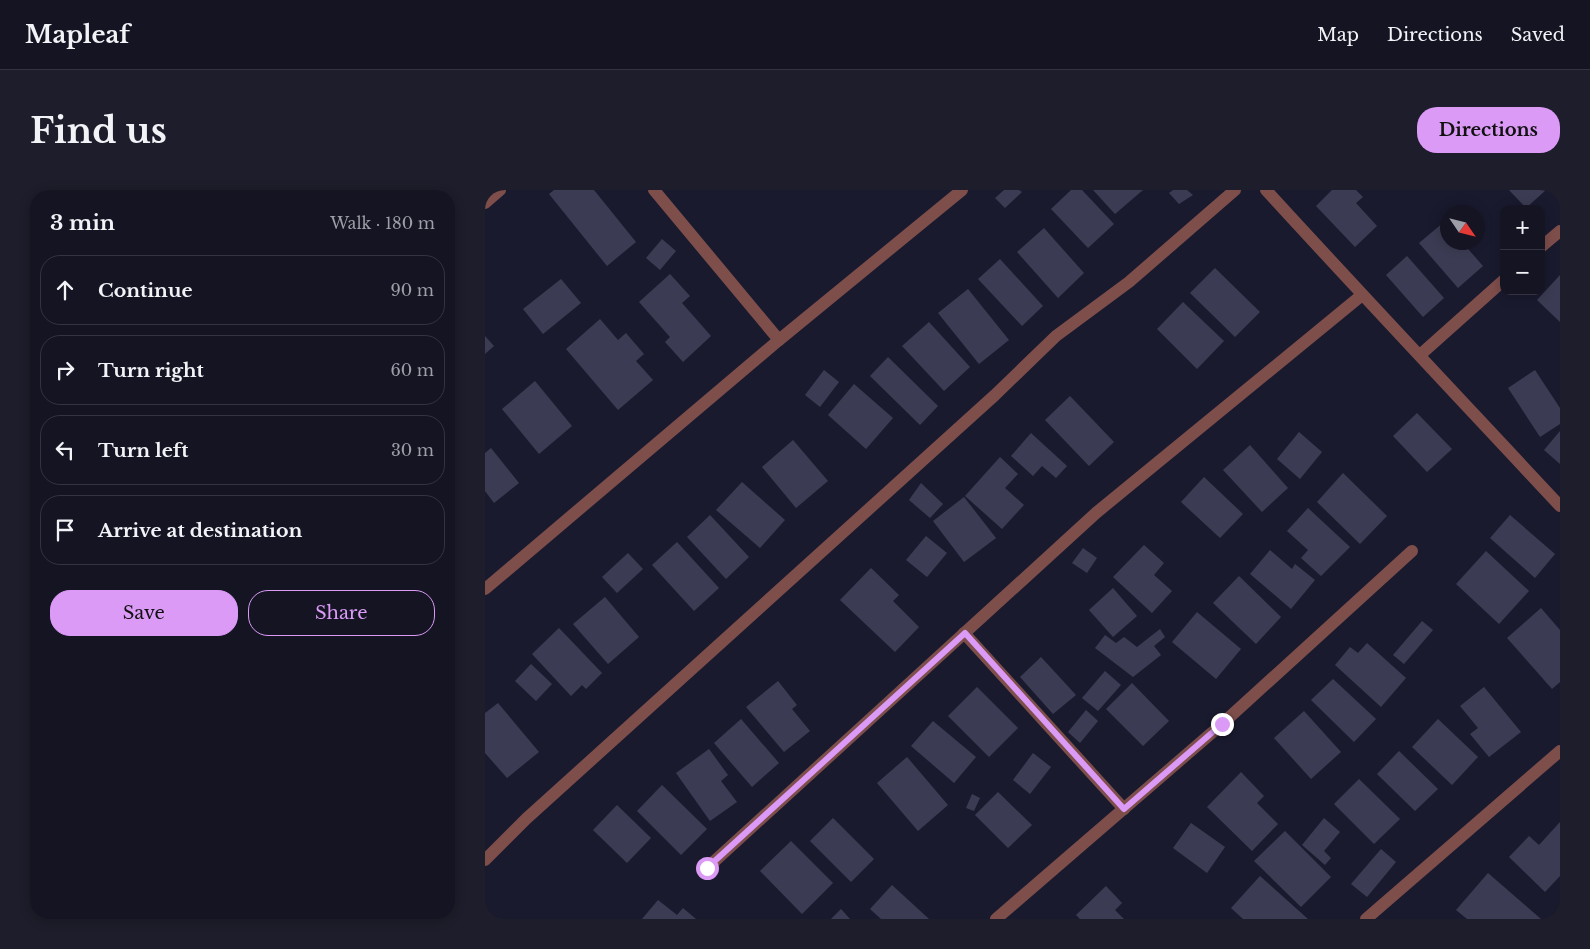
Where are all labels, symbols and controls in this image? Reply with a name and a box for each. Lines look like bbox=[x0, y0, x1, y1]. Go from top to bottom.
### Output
text: Mapleaf bbox=[25, 20, 130, 49]
text: Map bbox=[1317, 24, 1359, 46]
text: Directions bbox=[1387, 24, 1483, 46]
text: Saved bbox=[1511, 24, 1565, 46]
button: Directions bbox=[1417, 107, 1560, 153]
text: Find us bbox=[30, 109, 167, 152]
north arrow bbox=[1440, 205, 1485, 250]
map controls bbox=[1500, 205, 1545, 295]
button: + bbox=[1500, 205, 1545, 250]
text: 3 min bbox=[50, 210, 115, 236]
text: Walk · 180 m bbox=[330, 213, 435, 233]
button: − bbox=[1500, 250, 1545, 295]
icon: ahead bbox=[51, 276, 79, 304]
text: Continue bbox=[98, 279, 193, 302]
text: 90 m bbox=[391, 280, 434, 300]
icon: right bbox=[51, 356, 79, 384]
text: Turn right bbox=[98, 359, 204, 382]
text: 60 m bbox=[391, 360, 434, 380]
icon: left bbox=[51, 436, 79, 464]
text: Turn left bbox=[98, 439, 189, 462]
text: 30 m bbox=[391, 440, 434, 460]
icon: arrive bbox=[51, 516, 79, 544]
text: Arrive at destination bbox=[98, 519, 302, 542]
button: Save bbox=[50, 590, 238, 636]
button: Share bbox=[248, 590, 435, 636]
route end bbox=[1211, 713, 1234, 736]
route start bbox=[696, 857, 719, 880]

